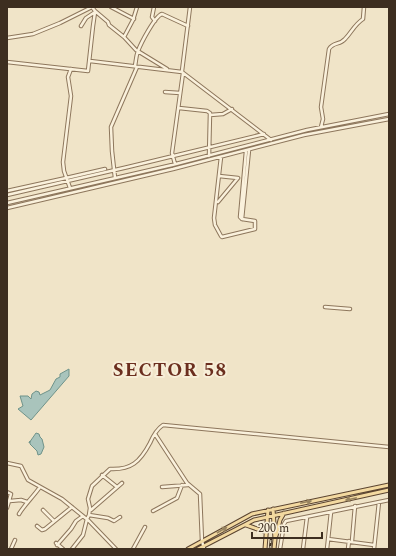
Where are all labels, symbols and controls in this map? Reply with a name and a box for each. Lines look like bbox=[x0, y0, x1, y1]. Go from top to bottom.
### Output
district label: SECTOR 58 bbox=[113, 356, 227, 385]
one-way arrow bbox=[345, 496, 357, 502]
one-way arrow bbox=[300, 499, 312, 505]
scale bar bbox=[252, 514, 322, 540]
text: 200 m bbox=[258, 519, 289, 538]
one-way arrow bbox=[216, 526, 228, 533]

